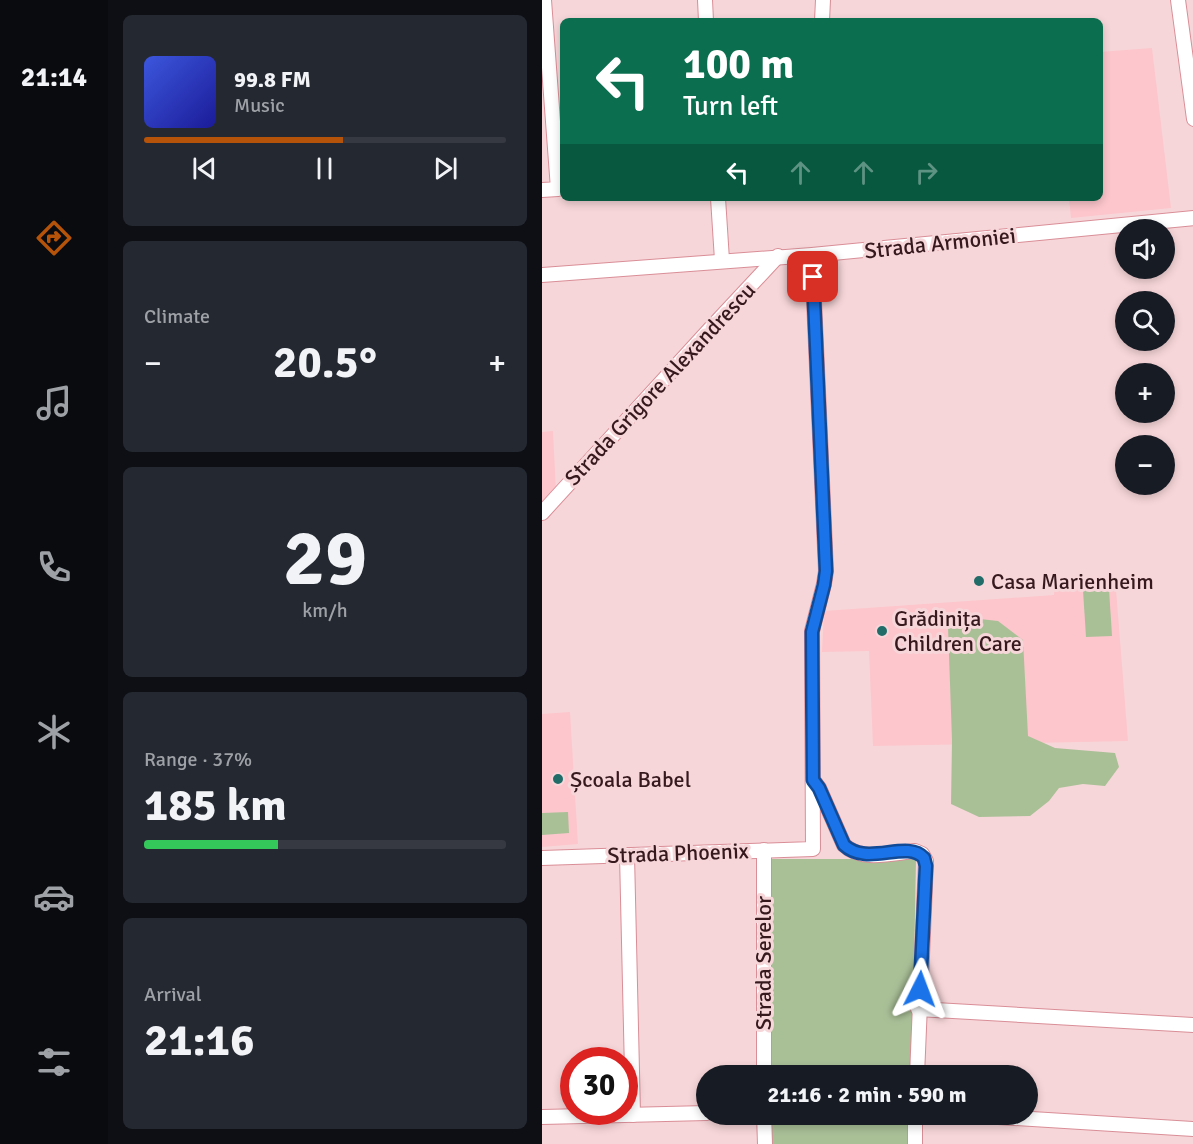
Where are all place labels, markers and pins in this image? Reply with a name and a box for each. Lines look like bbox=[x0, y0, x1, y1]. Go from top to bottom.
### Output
pin bbox=[787, 251, 838, 302]
place label: Casa Marienheim bbox=[991, 568, 1154, 595]
marker: Casa Marienheim bbox=[972, 574, 986, 588]
place label: Grădinița Children Care bbox=[894, 605, 1022, 657]
marker: Grădinița Children Care bbox=[875, 624, 889, 638]
place label: Școala Babel bbox=[570, 766, 691, 793]
marker: Școala Babel bbox=[551, 772, 565, 786]

